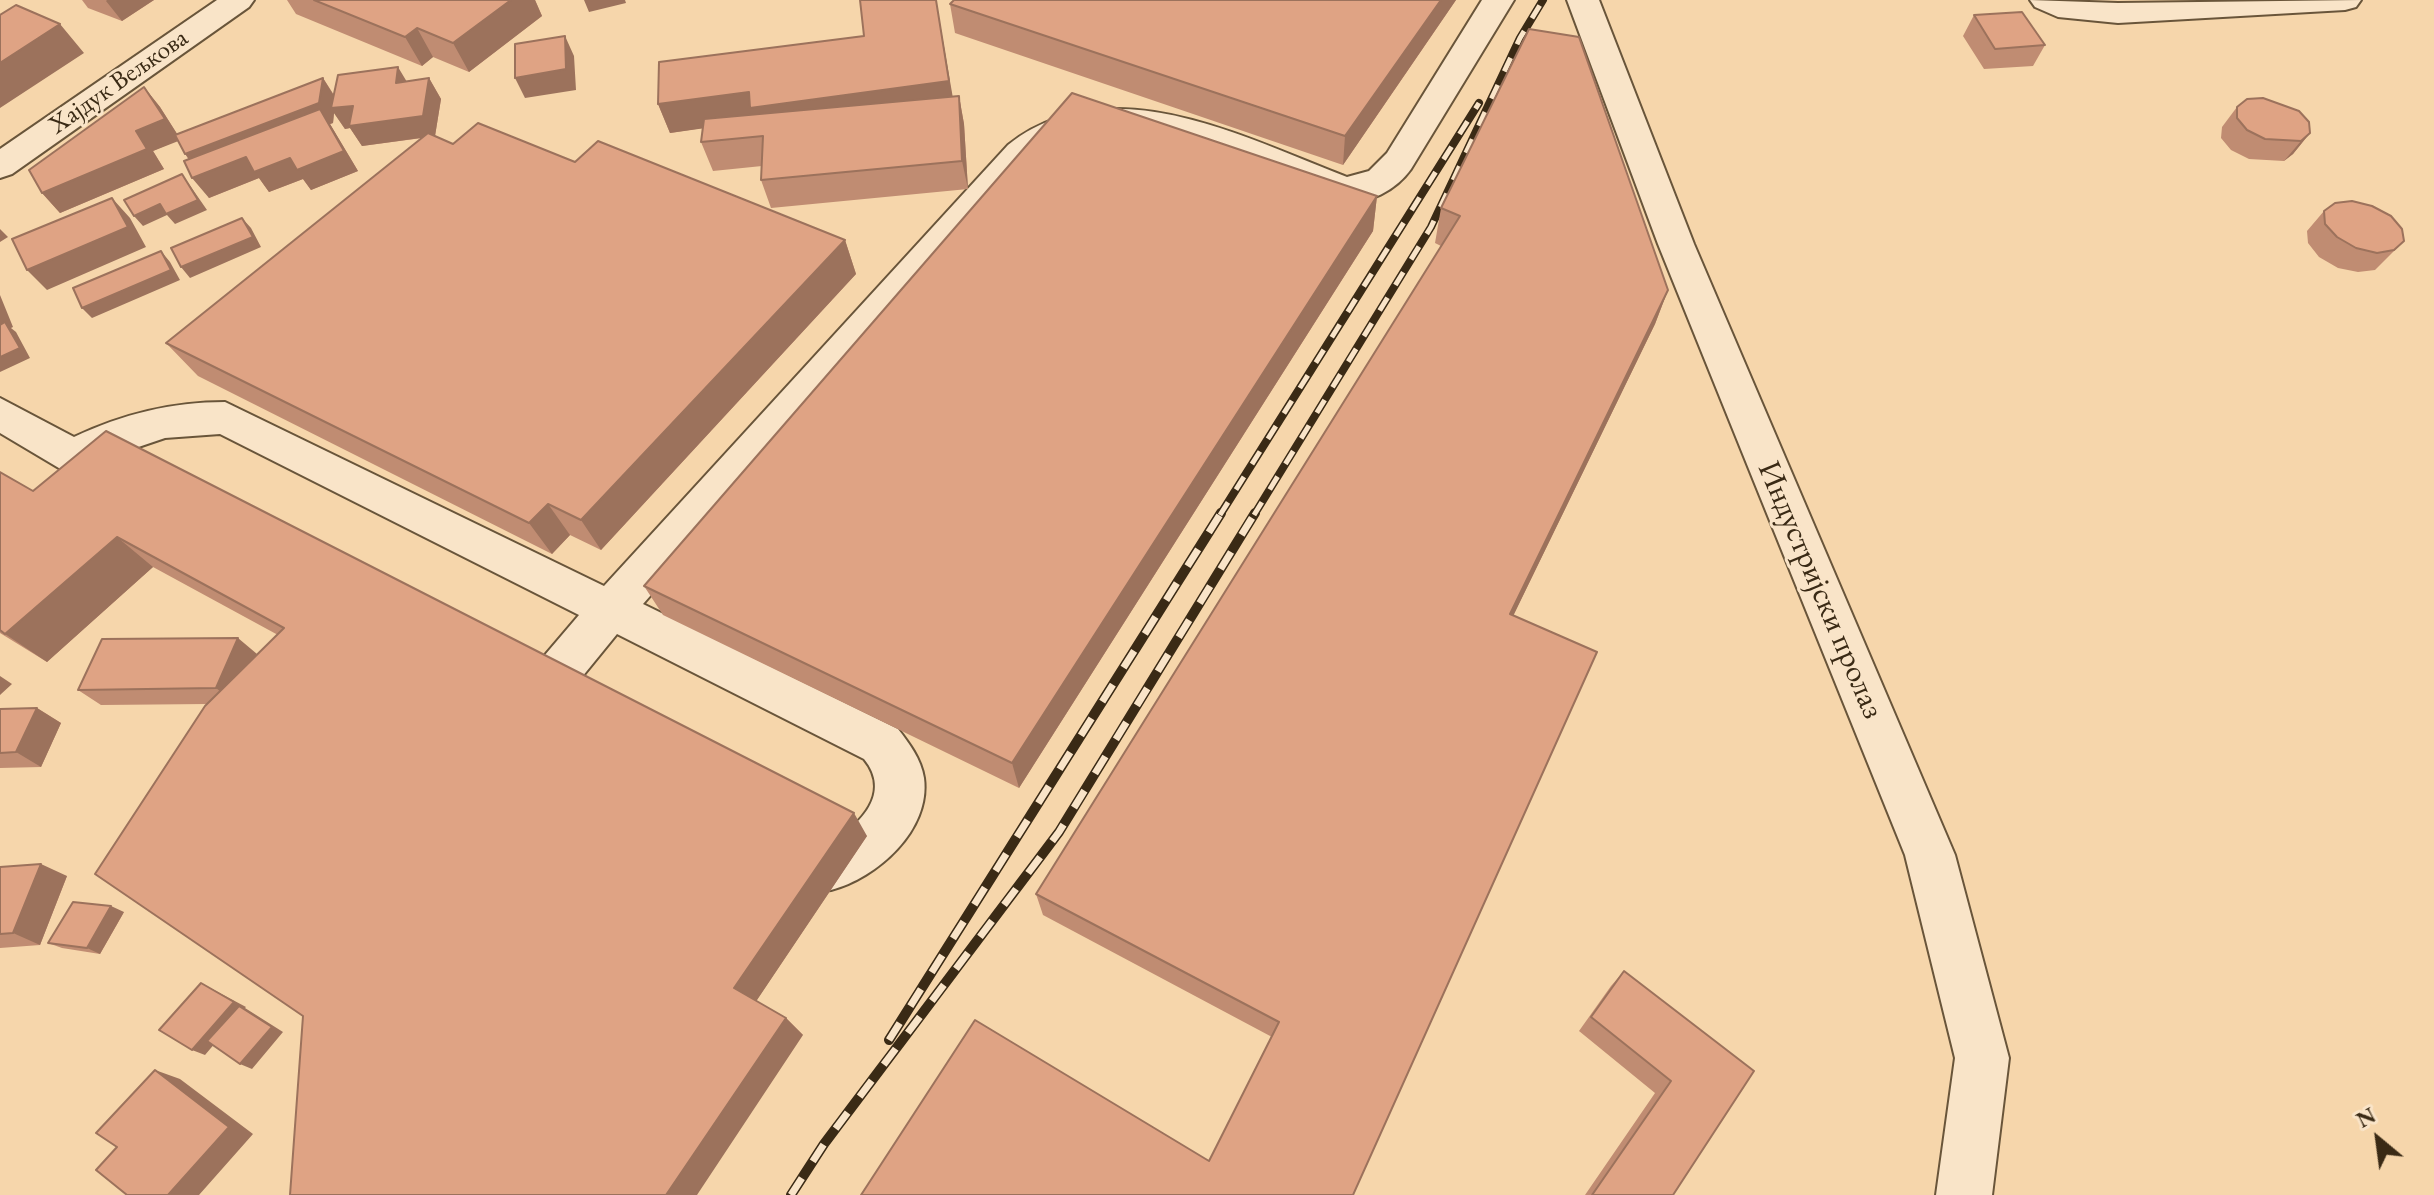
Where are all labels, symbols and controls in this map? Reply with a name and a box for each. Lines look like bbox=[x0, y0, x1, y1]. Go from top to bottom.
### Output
street label: Хајдук Вељкова bbox=[43, 23, 195, 141]
street label: Индустријски пролаз bbox=[1748, 455, 1892, 725]
north arrow bbox=[2338, 1099, 2418, 1179]
text: N bbox=[2351, 1101, 2381, 1135]

